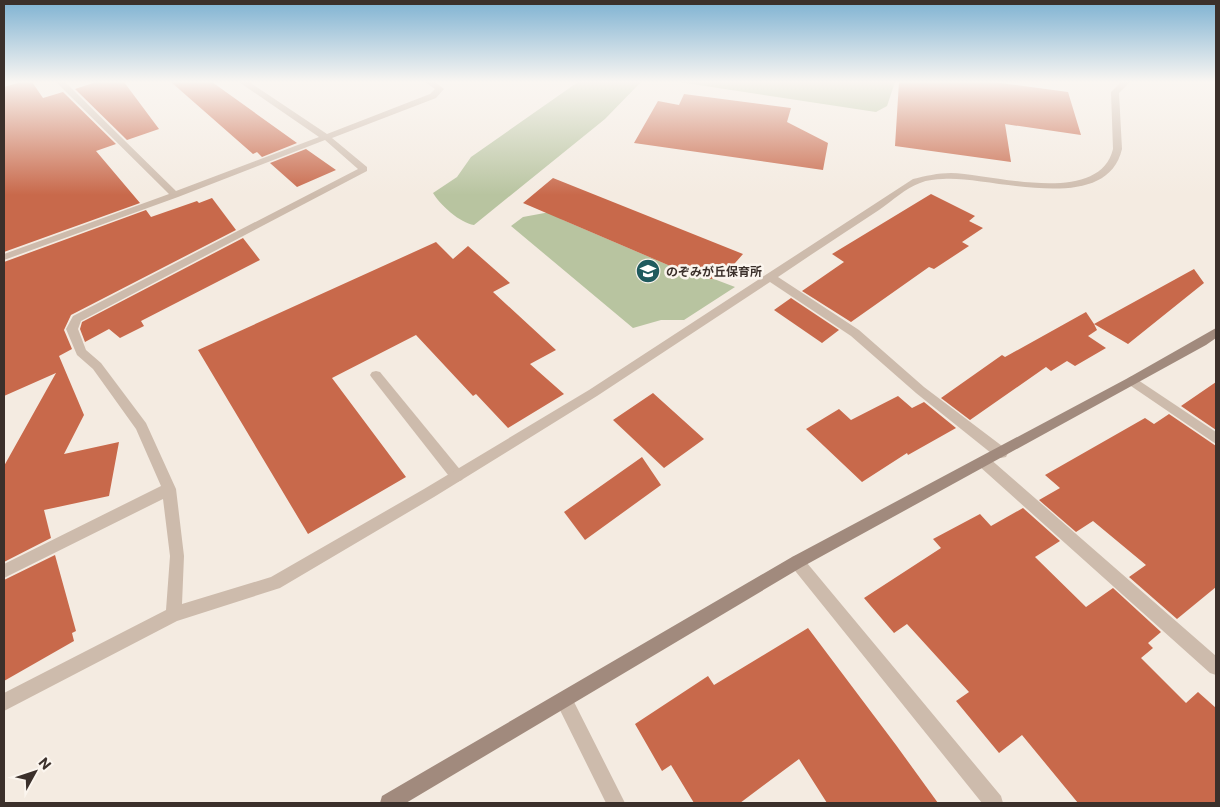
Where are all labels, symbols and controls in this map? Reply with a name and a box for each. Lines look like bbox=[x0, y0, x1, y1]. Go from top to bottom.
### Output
school or university icon: のぞみが丘保育所 bbox=[635, 258, 661, 284]
place label: のぞみが丘保育所 bbox=[666, 264, 762, 278]
north arrow bbox=[10, 747, 60, 797]
text: N bbox=[35, 754, 55, 773]

